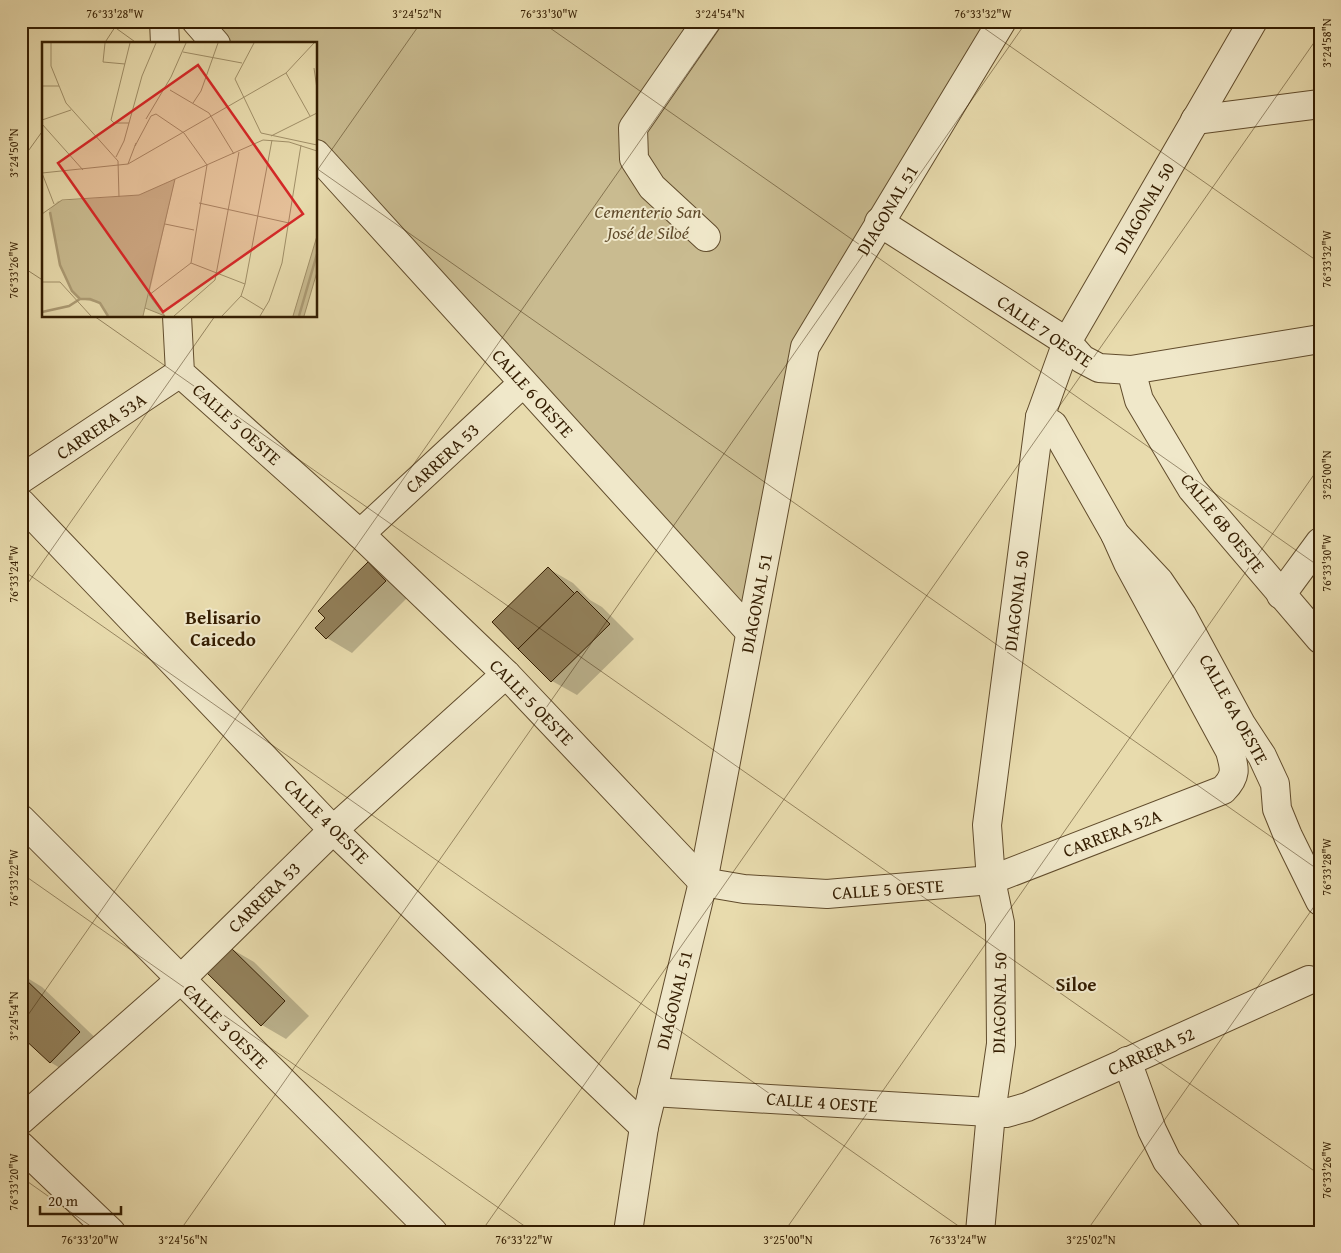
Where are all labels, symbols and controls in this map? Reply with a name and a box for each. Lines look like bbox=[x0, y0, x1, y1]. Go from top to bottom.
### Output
text: 76°33'28"W bbox=[86, 5, 145, 22]
text: 3°24'52"N bbox=[392, 5, 442, 22]
text: 76°33'30"W bbox=[520, 5, 579, 22]
text: 3°24'54"N bbox=[695, 5, 745, 22]
text: 76°33'32"W bbox=[954, 5, 1013, 22]
text: 3°24'58"N bbox=[1318, 18, 1335, 68]
inset map bbox=[42, 42, 318, 318]
text: 3°24'50"N bbox=[5, 128, 22, 178]
street label: DIAGONAL 50 bbox=[1107, 157, 1181, 259]
street label: DIAGONAL 51 bbox=[849, 160, 925, 260]
park label: Cementerio San José de Siloé bbox=[595, 198, 701, 246]
text: 76°33'32"W bbox=[1318, 229, 1335, 288]
text: 76°33'26"W bbox=[5, 240, 22, 299]
street label: CALLE 7 OESTE bbox=[992, 288, 1098, 374]
street label: CALLE 6 OESTE bbox=[486, 343, 580, 443]
street label: CALLE 5 OESTE bbox=[187, 377, 287, 471]
street label: CARRERA 53A bbox=[51, 386, 152, 466]
street label: CARRERA 53 bbox=[399, 417, 485, 499]
text: 3°25'00"N bbox=[1318, 450, 1335, 500]
street label: CALLE 6B OESTE bbox=[1174, 467, 1272, 579]
text: 76°33'30"W bbox=[1318, 533, 1335, 592]
text: 76°33'24"W bbox=[5, 544, 22, 603]
street label: DIAGONAL 50 bbox=[996, 549, 1036, 653]
street label: DIAGONAL 51 bbox=[733, 551, 779, 655]
district label: Belisario Caicedo bbox=[185, 603, 261, 653]
street label: CALLE 6A OESTE bbox=[1193, 649, 1275, 769]
street label: CALLE 5 OESTE bbox=[484, 653, 580, 751]
street label: CALLE 4 OESTE bbox=[278, 772, 376, 870]
street label: CARRERA 52A bbox=[1059, 802, 1165, 864]
text: 76°33'28"W bbox=[1318, 837, 1335, 896]
text: 76°33'22"W bbox=[5, 848, 22, 907]
street label: CARRERA 53 bbox=[221, 855, 307, 939]
street label: CALLE 5 OESTE bbox=[831, 872, 945, 906]
street label: DIAGONAL 51 bbox=[649, 948, 699, 1052]
street label: DIAGONAL 50 bbox=[985, 952, 1013, 1054]
district label: Siloe bbox=[1055, 970, 1097, 998]
street label: CALLE 3 OESTE bbox=[177, 977, 275, 1075]
text: 3°24'54"N bbox=[5, 991, 22, 1041]
street label: CARRERA 52 bbox=[1103, 1020, 1199, 1082]
street label: CALLE 4 OESTE bbox=[765, 1085, 879, 1119]
text: 76°33'26"W bbox=[1318, 1140, 1335, 1199]
text: 76°33'20"W bbox=[5, 1152, 22, 1211]
scale bar bbox=[40, 1183, 121, 1215]
text: 20 m bbox=[48, 1190, 79, 1211]
text: 76°33'20"W bbox=[61, 1231, 120, 1248]
text: 3°24'56"N bbox=[158, 1231, 208, 1248]
text: 76°33'22"W bbox=[495, 1231, 554, 1248]
text: 3°25'00"N bbox=[763, 1231, 813, 1248]
text: 76°33'24"W bbox=[929, 1231, 988, 1248]
text: 3°25'02"N bbox=[1066, 1231, 1116, 1248]

